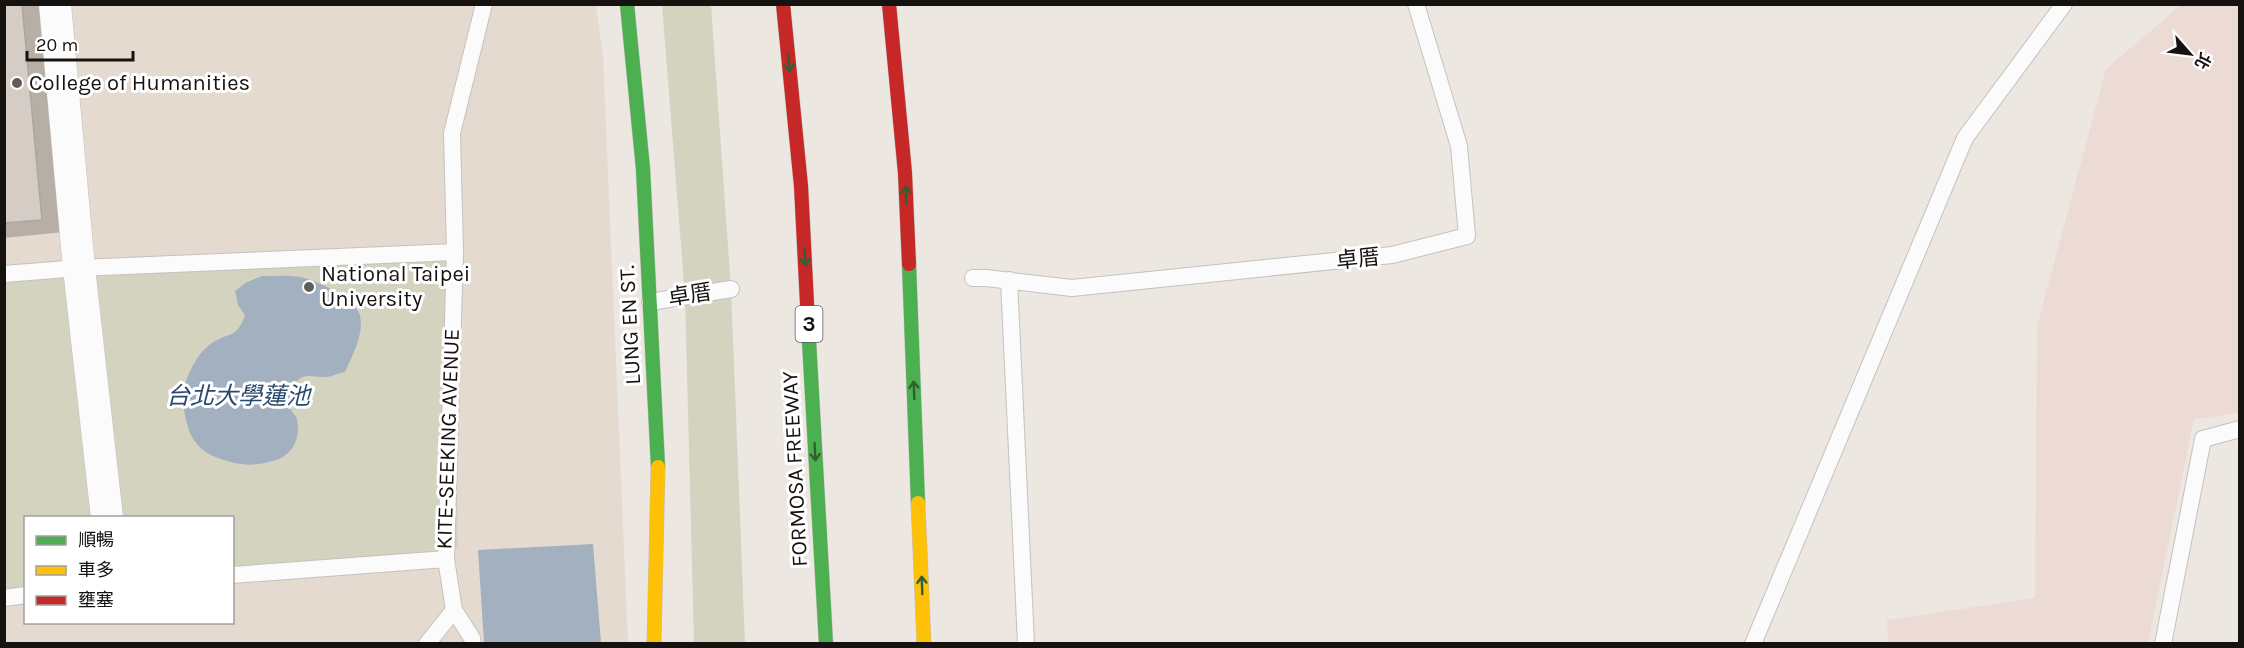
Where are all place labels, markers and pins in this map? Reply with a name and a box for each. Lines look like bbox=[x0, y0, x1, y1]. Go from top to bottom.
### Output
place label: College of Humanities bbox=[29, 70, 250, 96]
marker: College of Humanities bbox=[10, 76, 24, 90]
place label: National Taipei University bbox=[321, 261, 470, 312]
marker: National Taipei University bbox=[302, 280, 316, 294]

